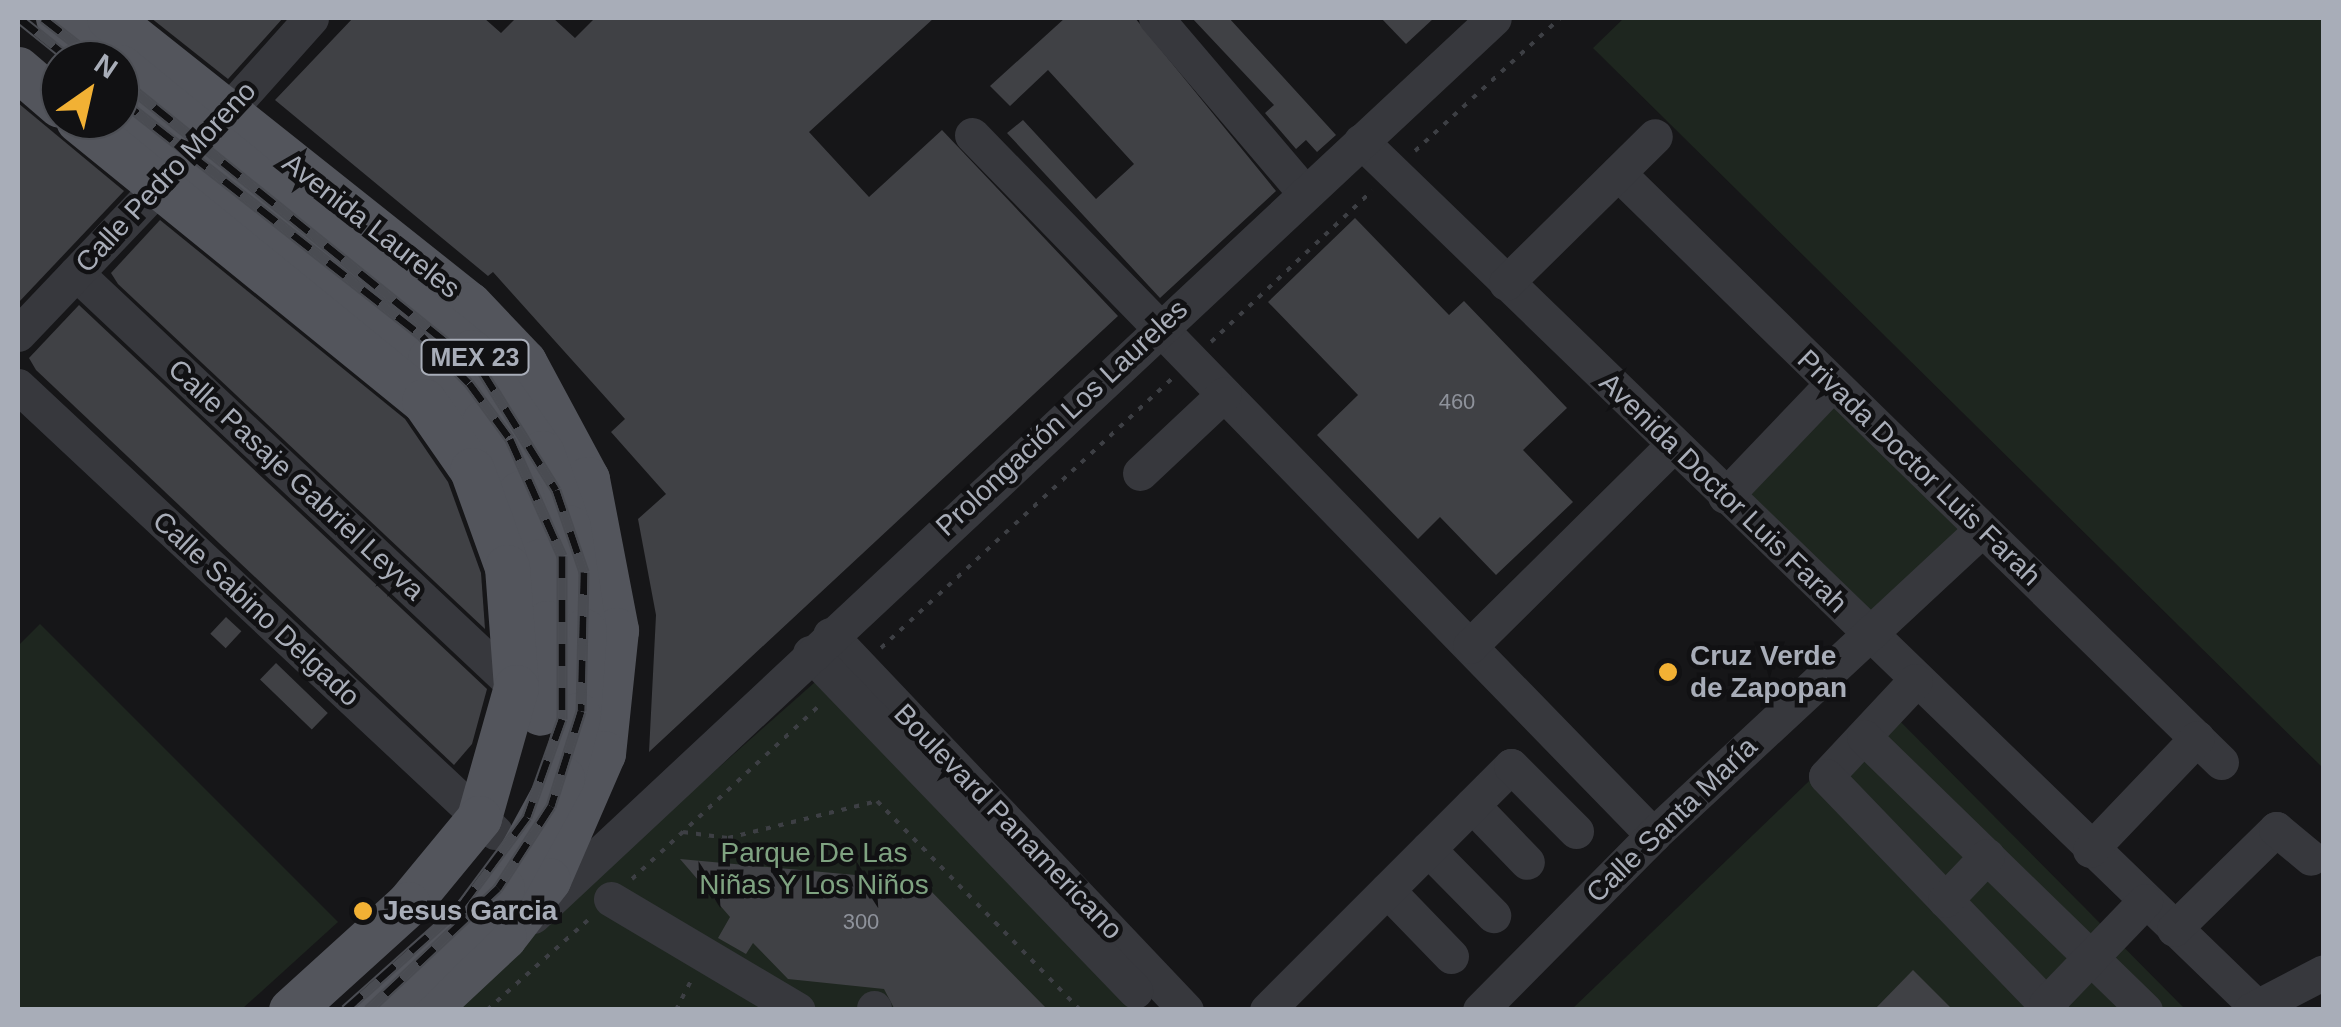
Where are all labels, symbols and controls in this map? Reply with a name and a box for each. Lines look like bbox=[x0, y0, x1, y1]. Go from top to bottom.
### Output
north arrow bbox=[40, 40, 140, 140]
text: N bbox=[89, 48, 123, 85]
street label: Calle Pedro Moreno bbox=[69, 74, 263, 280]
street label: Avenida Laureles bbox=[276, 146, 466, 306]
street label: Prolongación Los Laureles bbox=[929, 293, 1195, 543]
road number: MEX 23 bbox=[420, 337, 530, 377]
street label: Privada Doctor Luis Farah bbox=[1790, 343, 2048, 593]
street label: Calle Pasaje Gabriel Leyva bbox=[161, 353, 431, 607]
street label: Avenida Doctor Luis Farah bbox=[1592, 366, 1854, 620]
house number: 460 bbox=[1439, 389, 1475, 415]
street label: Calle Sabino Delgado bbox=[145, 504, 367, 714]
place label: Cruz Verde de Zapopan bbox=[1690, 639, 1847, 705]
marker: Cruz Verde de Zapopan bbox=[1655, 659, 1681, 685]
street label: Boulevard Panamericano bbox=[887, 697, 1129, 947]
street label: Calle Santa María bbox=[1580, 730, 1764, 910]
park label: Parque De Las Niñas Y Los Niños bbox=[699, 836, 929, 902]
place label: Jesus Garcia bbox=[383, 894, 557, 928]
marker: Jesus Garcia bbox=[352, 900, 374, 922]
house number: 300 bbox=[843, 909, 879, 935]

